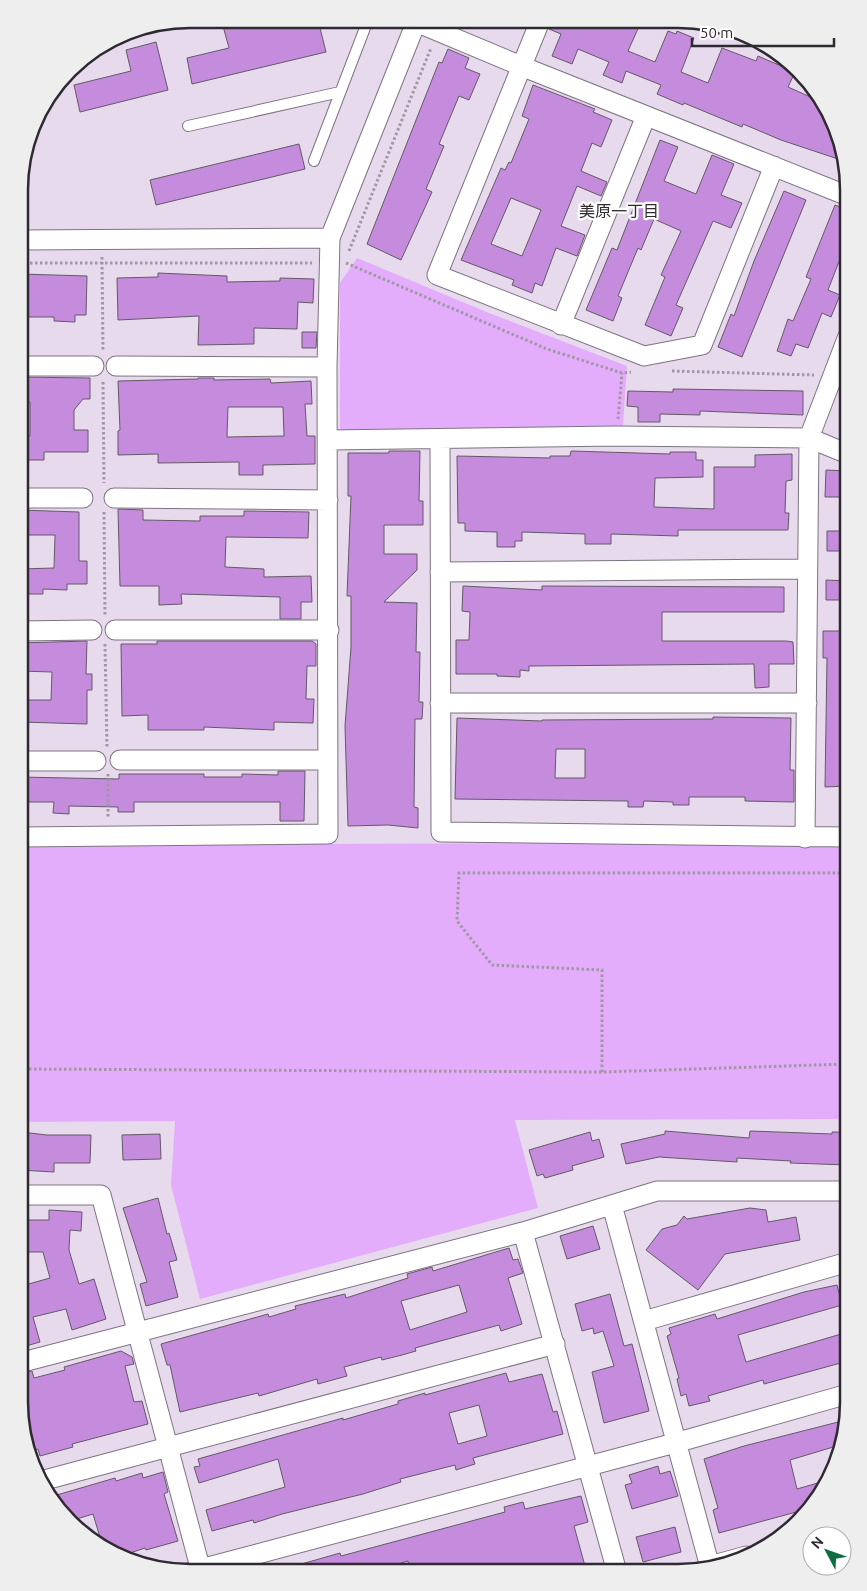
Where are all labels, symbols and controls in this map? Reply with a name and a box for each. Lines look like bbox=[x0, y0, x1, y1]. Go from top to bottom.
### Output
scale bar bbox=[692, 15, 834, 47]
text: 50 m bbox=[700, 24, 733, 41]
district label: 美原一丁目 bbox=[579, 202, 659, 220]
north arrow bbox=[802, 1526, 852, 1576]
text: N bbox=[808, 1533, 827, 1552]

